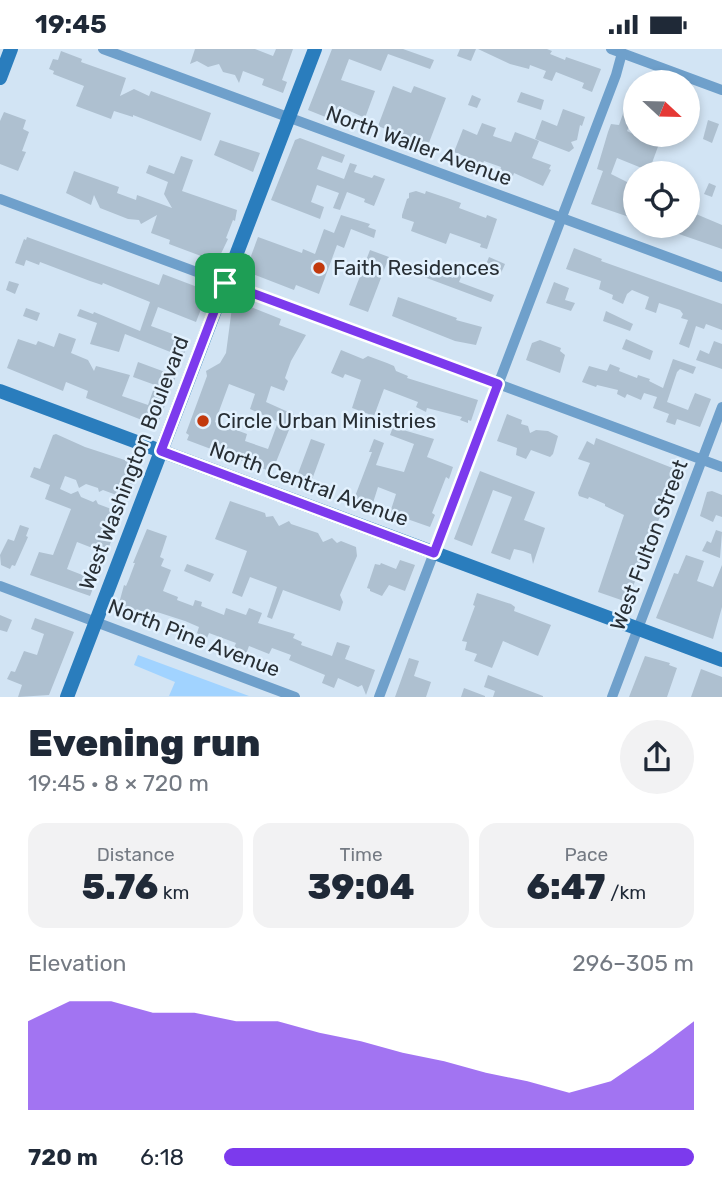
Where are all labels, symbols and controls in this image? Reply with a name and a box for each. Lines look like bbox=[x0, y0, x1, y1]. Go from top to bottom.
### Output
text: 19:45 bbox=[35, 9, 107, 40]
north arrow bbox=[623, 70, 700, 147]
map controls bbox=[623, 70, 700, 238]
street label: North Waller Avenue bbox=[323, 100, 516, 191]
button: locate bbox=[623, 161, 700, 238]
pin bbox=[195, 253, 255, 313]
place label: Faith Residences bbox=[333, 255, 500, 280]
marker: Faith Residences bbox=[311, 260, 327, 276]
icon: arrive bbox=[206, 264, 244, 302]
street label: West Washington Boulevard bbox=[73, 332, 194, 593]
place label: Circle Urban Ministries bbox=[217, 408, 436, 433]
marker: Circle Urban Ministries bbox=[195, 413, 211, 429]
street label: North Central Avenue bbox=[206, 436, 412, 531]
street label: West Fulton Street bbox=[604, 456, 693, 634]
street label: North Pine Avenue bbox=[105, 593, 284, 682]
text: Evening run bbox=[28, 720, 261, 766]
button: share bbox=[620, 720, 694, 794]
text: 19:45 · 8 × 720 m bbox=[28, 769, 209, 797]
text: Distance bbox=[97, 843, 175, 866]
text: Time bbox=[339, 843, 383, 866]
text: Pace bbox=[565, 843, 608, 866]
text: 5.76 bbox=[82, 866, 158, 908]
text: 39:04 bbox=[307, 866, 415, 908]
text: 6:47 bbox=[527, 866, 606, 908]
text: km bbox=[158, 881, 189, 904]
text: /km bbox=[606, 881, 646, 904]
text: Elevation bbox=[28, 949, 127, 977]
text: 296–305 m bbox=[572, 949, 694, 977]
text: 720 m bbox=[28, 1143, 98, 1171]
text: 6:18 bbox=[140, 1143, 184, 1171]

